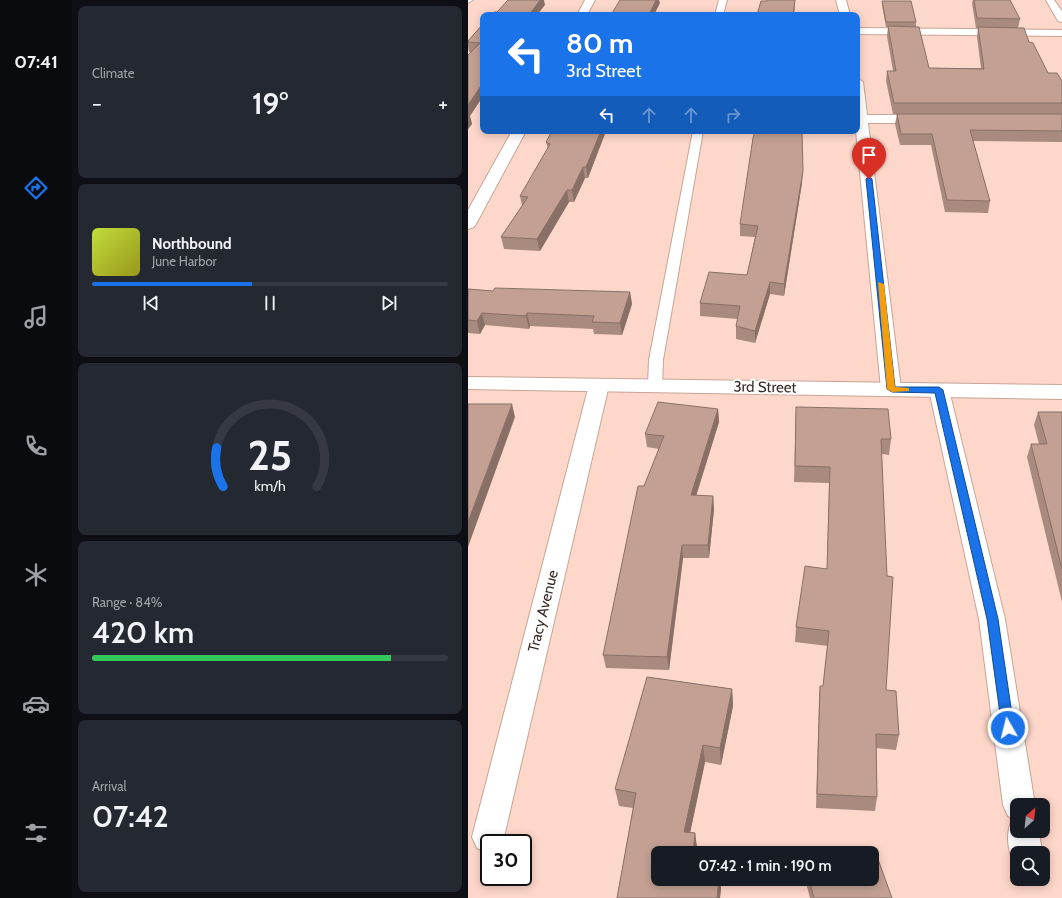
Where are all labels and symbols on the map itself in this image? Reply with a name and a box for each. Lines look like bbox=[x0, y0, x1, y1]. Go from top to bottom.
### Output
pin bbox=[852, 138, 886, 179]
street label: 3rd Street bbox=[733, 377, 797, 397]
street label: Tracy Avenue bbox=[524, 568, 562, 654]
position arrow bbox=[987, 707, 1029, 749]
north arrow bbox=[1010, 798, 1050, 838]
speed limit sign: 30 bbox=[480, 834, 532, 886]

